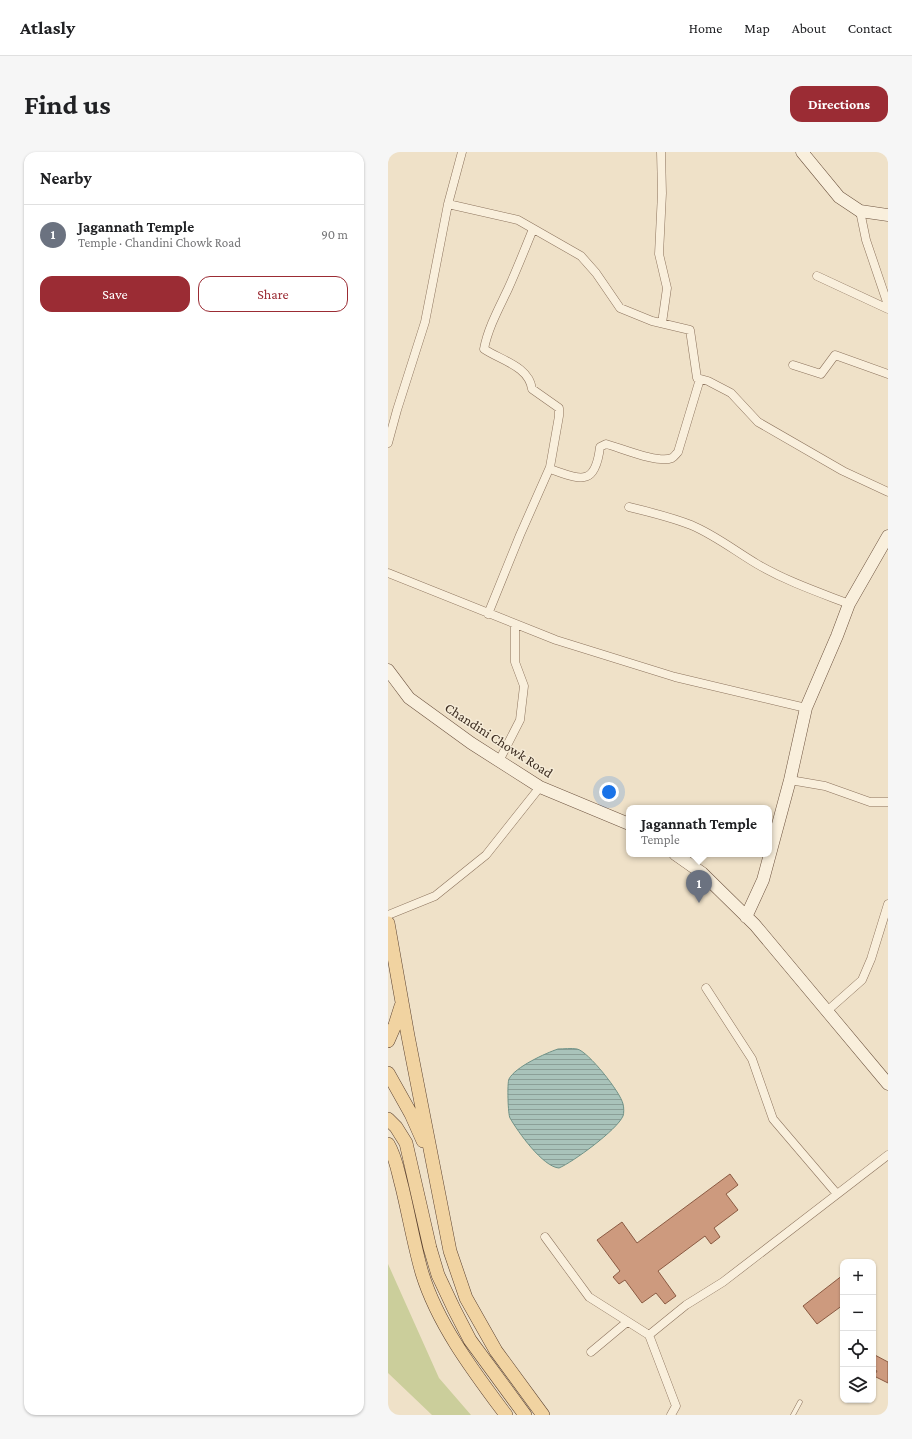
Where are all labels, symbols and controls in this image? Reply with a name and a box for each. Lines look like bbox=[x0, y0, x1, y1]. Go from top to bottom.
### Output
text: Atlasly bbox=[20, 17, 75, 38]
text: Home bbox=[689, 20, 722, 36]
text: Map bbox=[744, 20, 770, 36]
text: About bbox=[792, 20, 826, 36]
text: Contact bbox=[848, 20, 892, 36]
button: Directions bbox=[790, 86, 888, 122]
text: Find us bbox=[24, 89, 111, 120]
text: Nearby bbox=[40, 169, 92, 188]
text: Jagannath Temple bbox=[78, 219, 194, 235]
text: 1 bbox=[51, 227, 55, 242]
text: 90 m bbox=[321, 227, 348, 242]
text: Temple · Chandini Chowk Road bbox=[78, 235, 241, 250]
button: Save bbox=[40, 276, 190, 312]
button: Share bbox=[198, 276, 348, 312]
street label: Chandini Chowk Road bbox=[442, 699, 556, 781]
your location bbox=[599, 782, 619, 802]
popup bbox=[626, 805, 772, 857]
text: Jagannath Temple bbox=[641, 816, 757, 832]
text: Temple bbox=[641, 832, 680, 847]
pin: 1 bbox=[686, 870, 712, 903]
map controls bbox=[840, 1259, 876, 1403]
button: + bbox=[840, 1259, 876, 1295]
button: − bbox=[840, 1295, 876, 1331]
button: locate bbox=[840, 1331, 876, 1367]
button: layers bbox=[840, 1367, 876, 1403]

